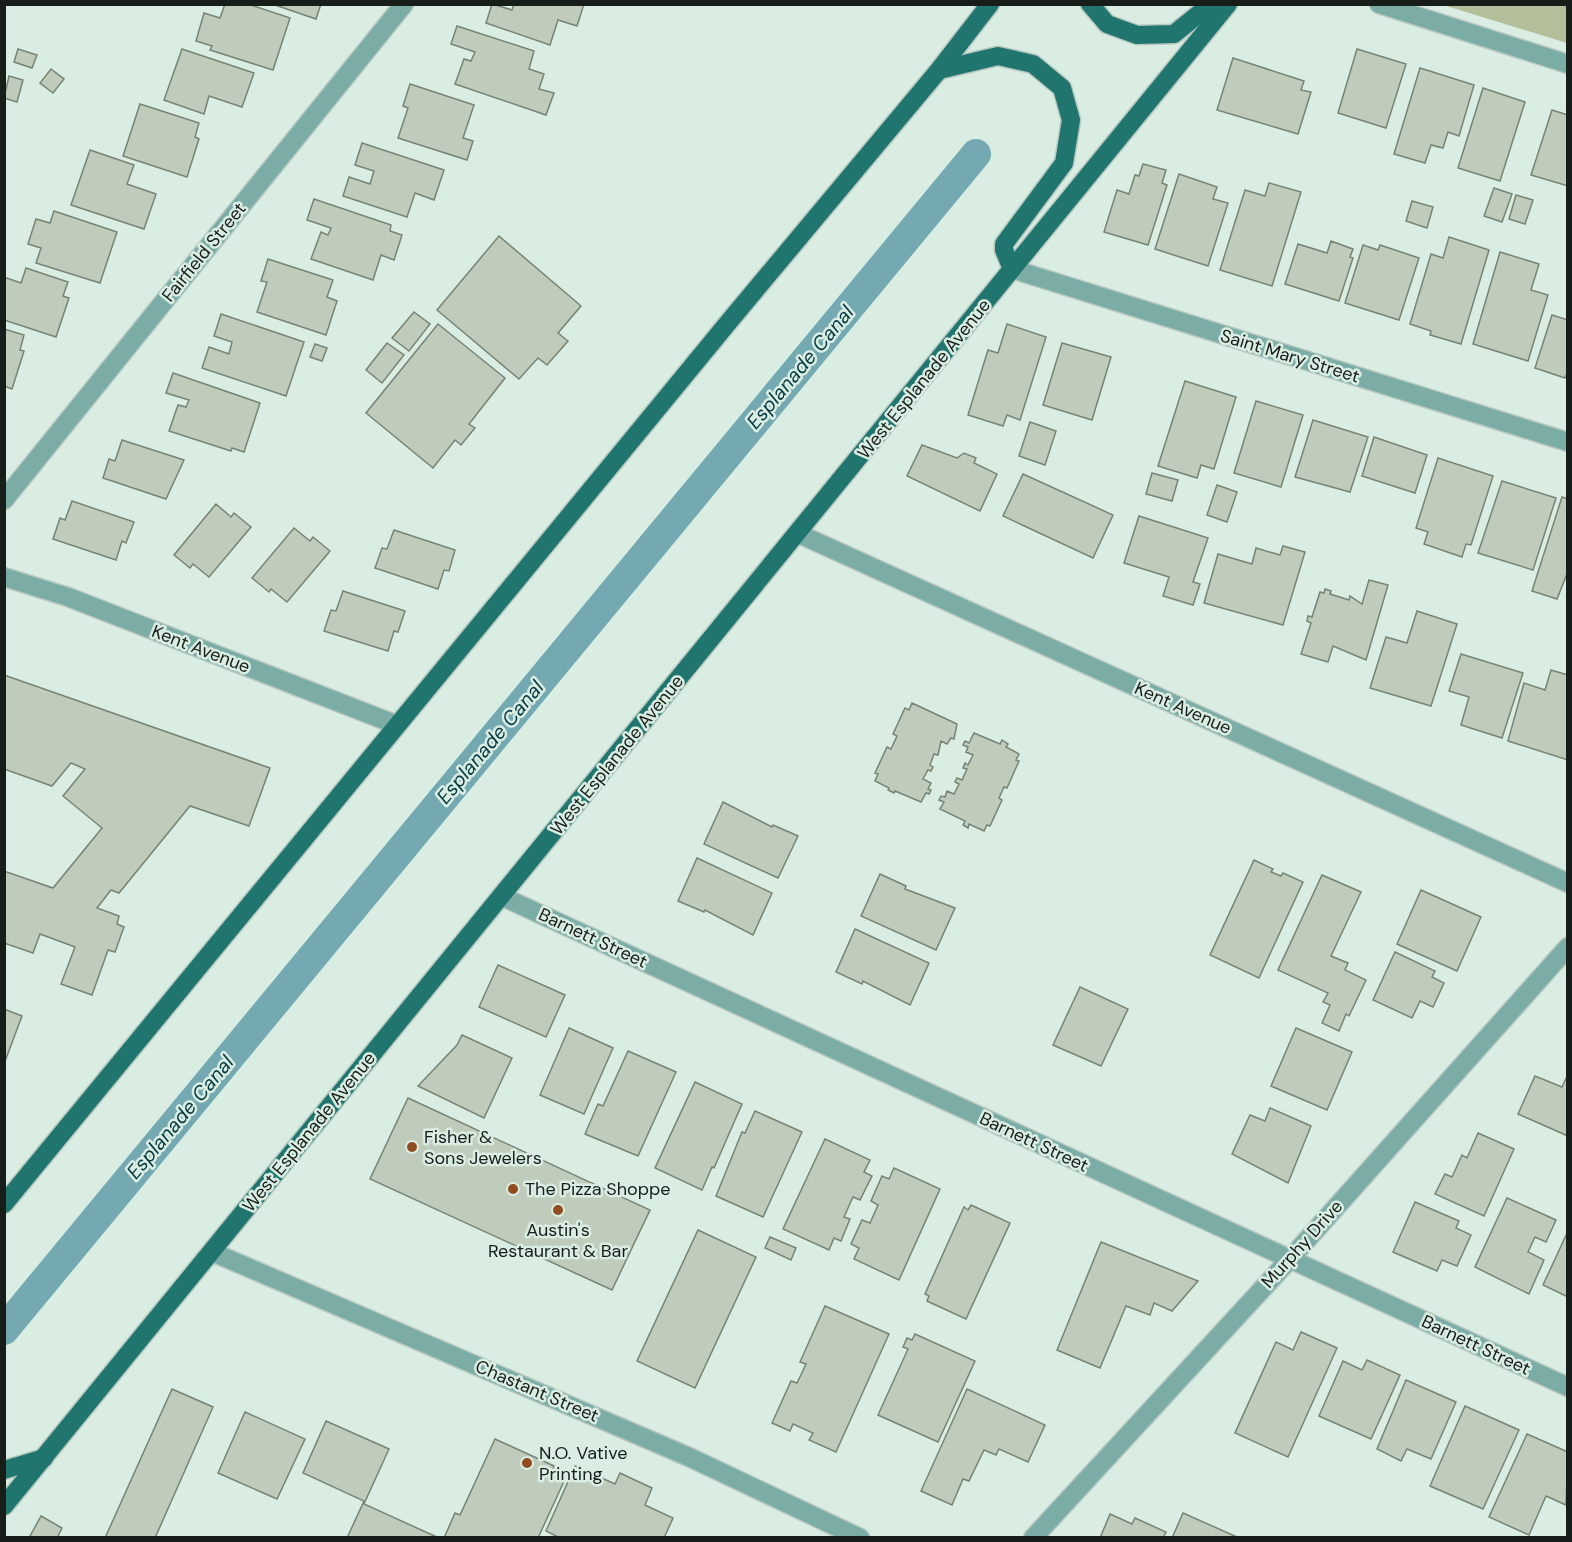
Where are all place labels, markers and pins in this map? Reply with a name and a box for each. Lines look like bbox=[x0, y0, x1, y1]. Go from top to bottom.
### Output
place label: Fisher & Sons Jewelers bbox=[424, 1125, 542, 1170]
marker: Fisher & Sons Jewelers bbox=[405, 1140, 419, 1154]
place label: The Pizza Shoppe bbox=[525, 1177, 671, 1201]
marker: The Pizza Shoppe bbox=[506, 1182, 520, 1196]
marker: Austin's Restaurant & Bar bbox=[551, 1203, 565, 1217]
place label: Austin's Restaurant & Bar bbox=[488, 1218, 628, 1263]
place label: N.O. Vative Printing bbox=[539, 1441, 627, 1486]
marker: N.O. Vative Printing bbox=[520, 1456, 534, 1470]

